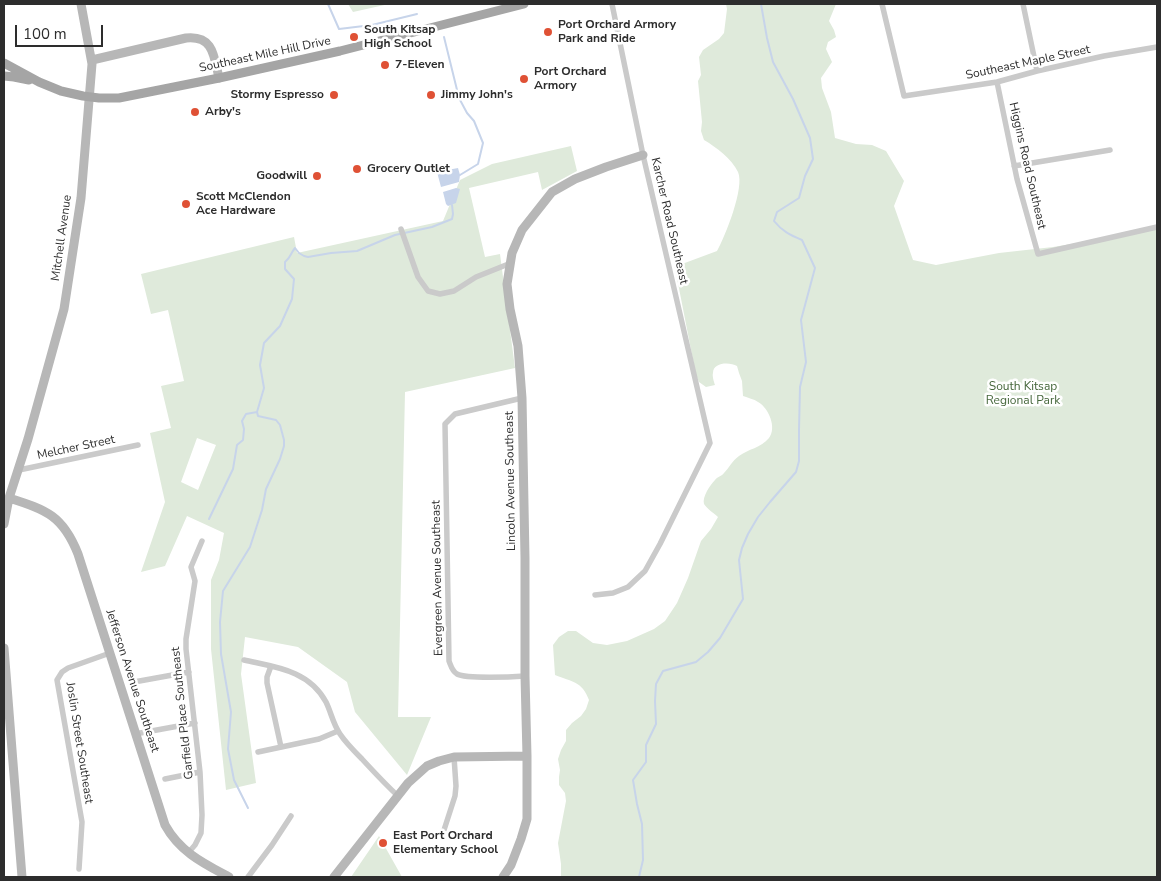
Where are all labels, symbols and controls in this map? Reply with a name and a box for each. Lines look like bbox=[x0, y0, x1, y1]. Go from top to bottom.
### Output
scale bar bbox=[18, 15, 105, 47]
place label: Port Orchard Armory Park and Ride bbox=[558, 18, 676, 46]
place label: South Kitsap High School bbox=[364, 23, 436, 51]
text: 100 m bbox=[23, 24, 67, 44]
marker: Port Orchard Armory Park and Ride bbox=[542, 26, 554, 38]
marker: South Kitsap High School bbox=[348, 31, 360, 43]
street label: Southeast Mile Hill Drive bbox=[198, 34, 332, 76]
street label: Southeast Maple Street bbox=[964, 43, 1092, 83]
place label: 7-Eleven bbox=[395, 58, 444, 72]
marker: 7-Eleven bbox=[379, 59, 391, 71]
place label: Port Orchard Armory bbox=[534, 65, 606, 93]
marker: Port Orchard Armory bbox=[518, 73, 530, 85]
place label: Stormy Espresso bbox=[230, 88, 324, 102]
place label: Jimmy John's bbox=[441, 88, 513, 102]
marker: Stormy Espresso bbox=[328, 89, 340, 101]
marker: Jimmy John's bbox=[425, 89, 437, 101]
street label: Higgins Road Southeast bbox=[1005, 101, 1049, 231]
place label: Arby's bbox=[205, 105, 241, 119]
marker: Arby's bbox=[189, 106, 201, 118]
street label: Karcher Road Southeast bbox=[647, 156, 691, 286]
place label: Grocery Outlet bbox=[367, 162, 450, 176]
marker: Grocery Outlet bbox=[351, 163, 363, 175]
place label: Goodwill bbox=[256, 169, 307, 183]
marker: Goodwill bbox=[311, 170, 323, 182]
place label: Scott McClendon Ace Hardware bbox=[196, 190, 291, 218]
street label: Mitchell Avenue bbox=[49, 194, 75, 282]
marker: Scott McClendon Ace Hardware bbox=[180, 198, 192, 210]
park label: South Kitsap Regional Park bbox=[986, 380, 1060, 408]
street label: Lincoln Avenue Southeast bbox=[503, 411, 519, 551]
street label: Melcher Street bbox=[36, 433, 116, 463]
street label: Evergreen Avenue Southeast bbox=[429, 500, 447, 656]
street label: Jefferson Avenue Southeast bbox=[102, 608, 162, 754]
street label: Garfield Place Southeast bbox=[169, 646, 197, 780]
street label: Joslin Street Southeast bbox=[62, 681, 96, 805]
place label: East Port Orchard Elementary School bbox=[393, 829, 498, 857]
marker: East Port Orchard Elementary School bbox=[377, 837, 389, 849]

